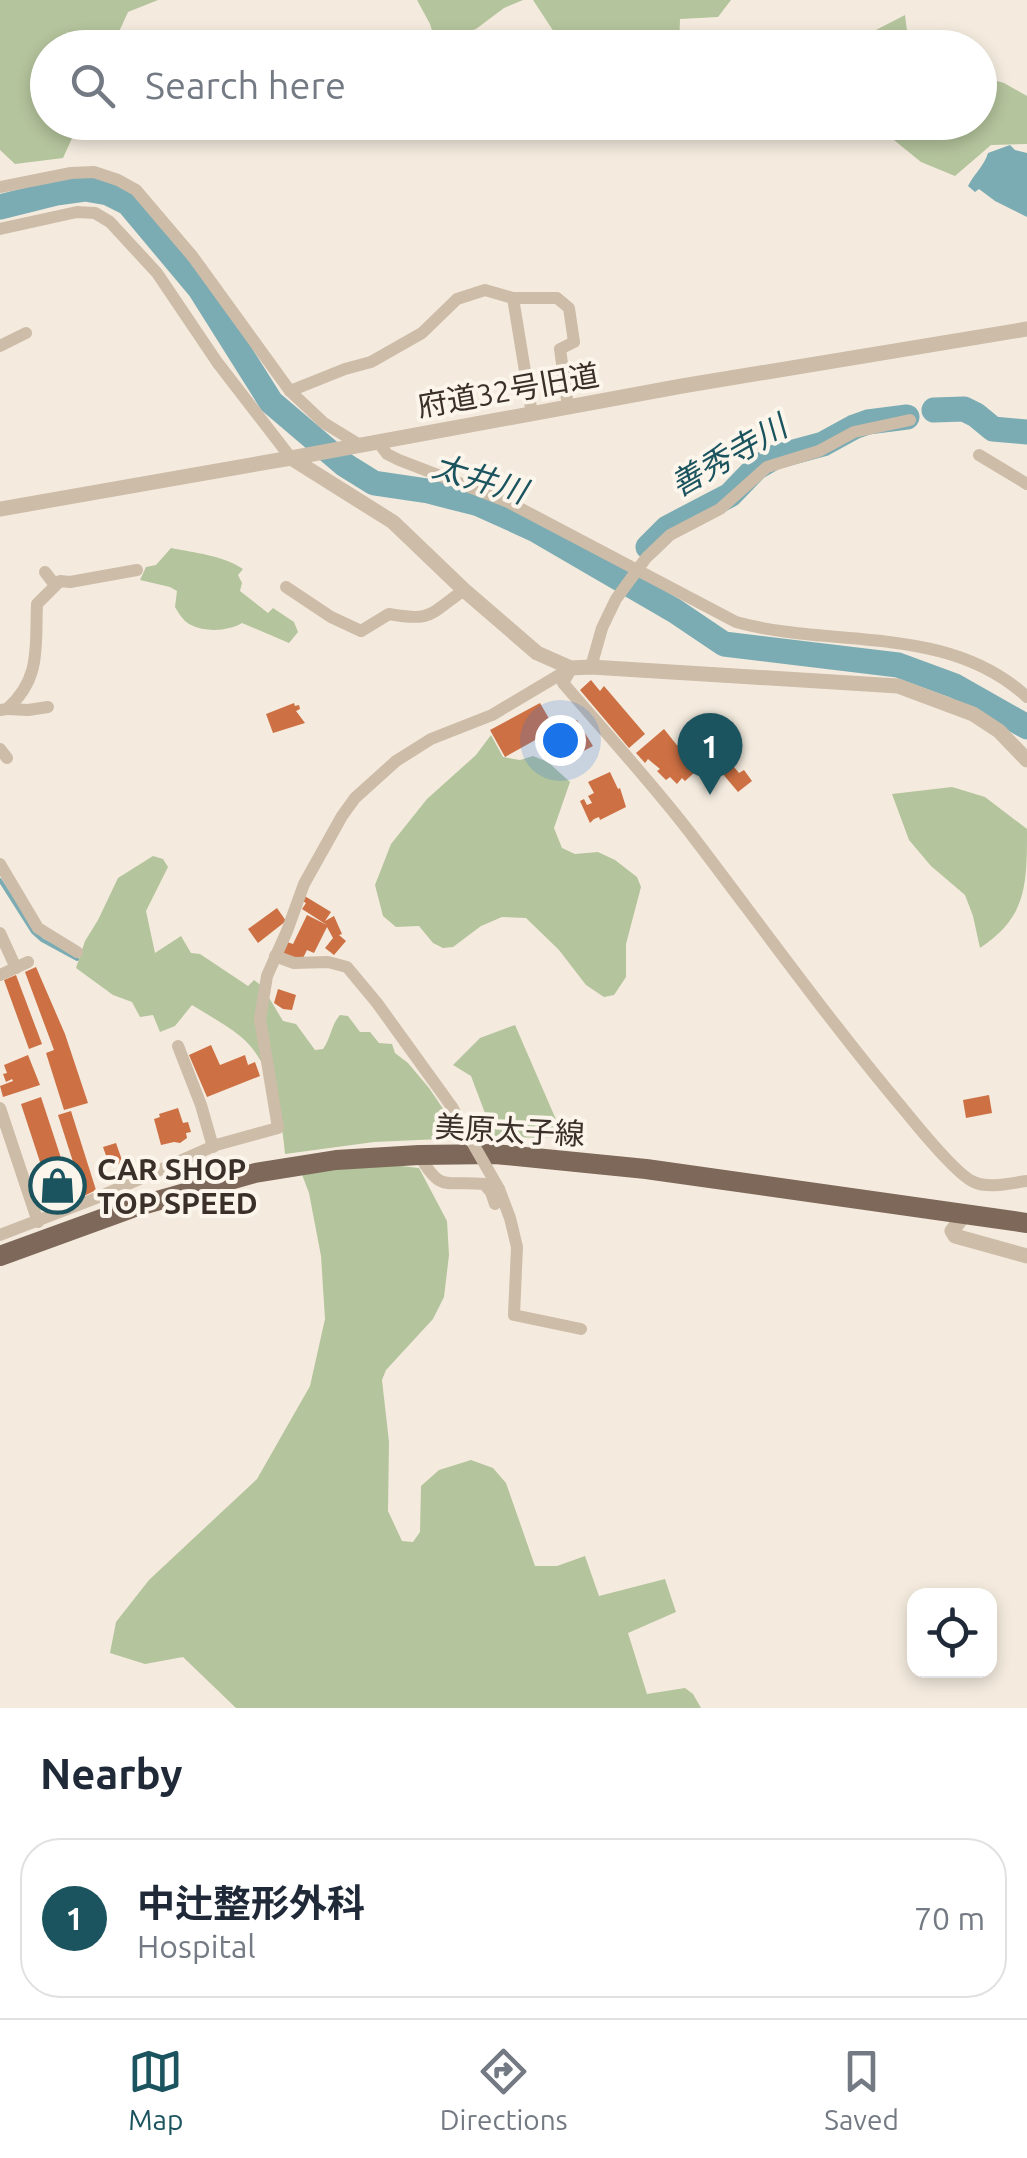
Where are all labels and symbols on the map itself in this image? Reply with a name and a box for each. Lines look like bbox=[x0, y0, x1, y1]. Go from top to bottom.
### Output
street label: 府道32号旧道 bbox=[415, 357, 601, 423]
water label: 善秀寺川 bbox=[664, 406, 795, 503]
water label: 太井川 bbox=[429, 447, 534, 510]
pin: 1 bbox=[678, 712, 742, 795]
your location bbox=[535, 715, 586, 766]
street label: 美原太子線 bbox=[434, 1109, 586, 1151]
place label: CAR SHOP TOP SPEED bbox=[97, 1152, 258, 1220]
shop icon: CAR SHOP TOP SPEED bbox=[28, 1156, 88, 1216]

